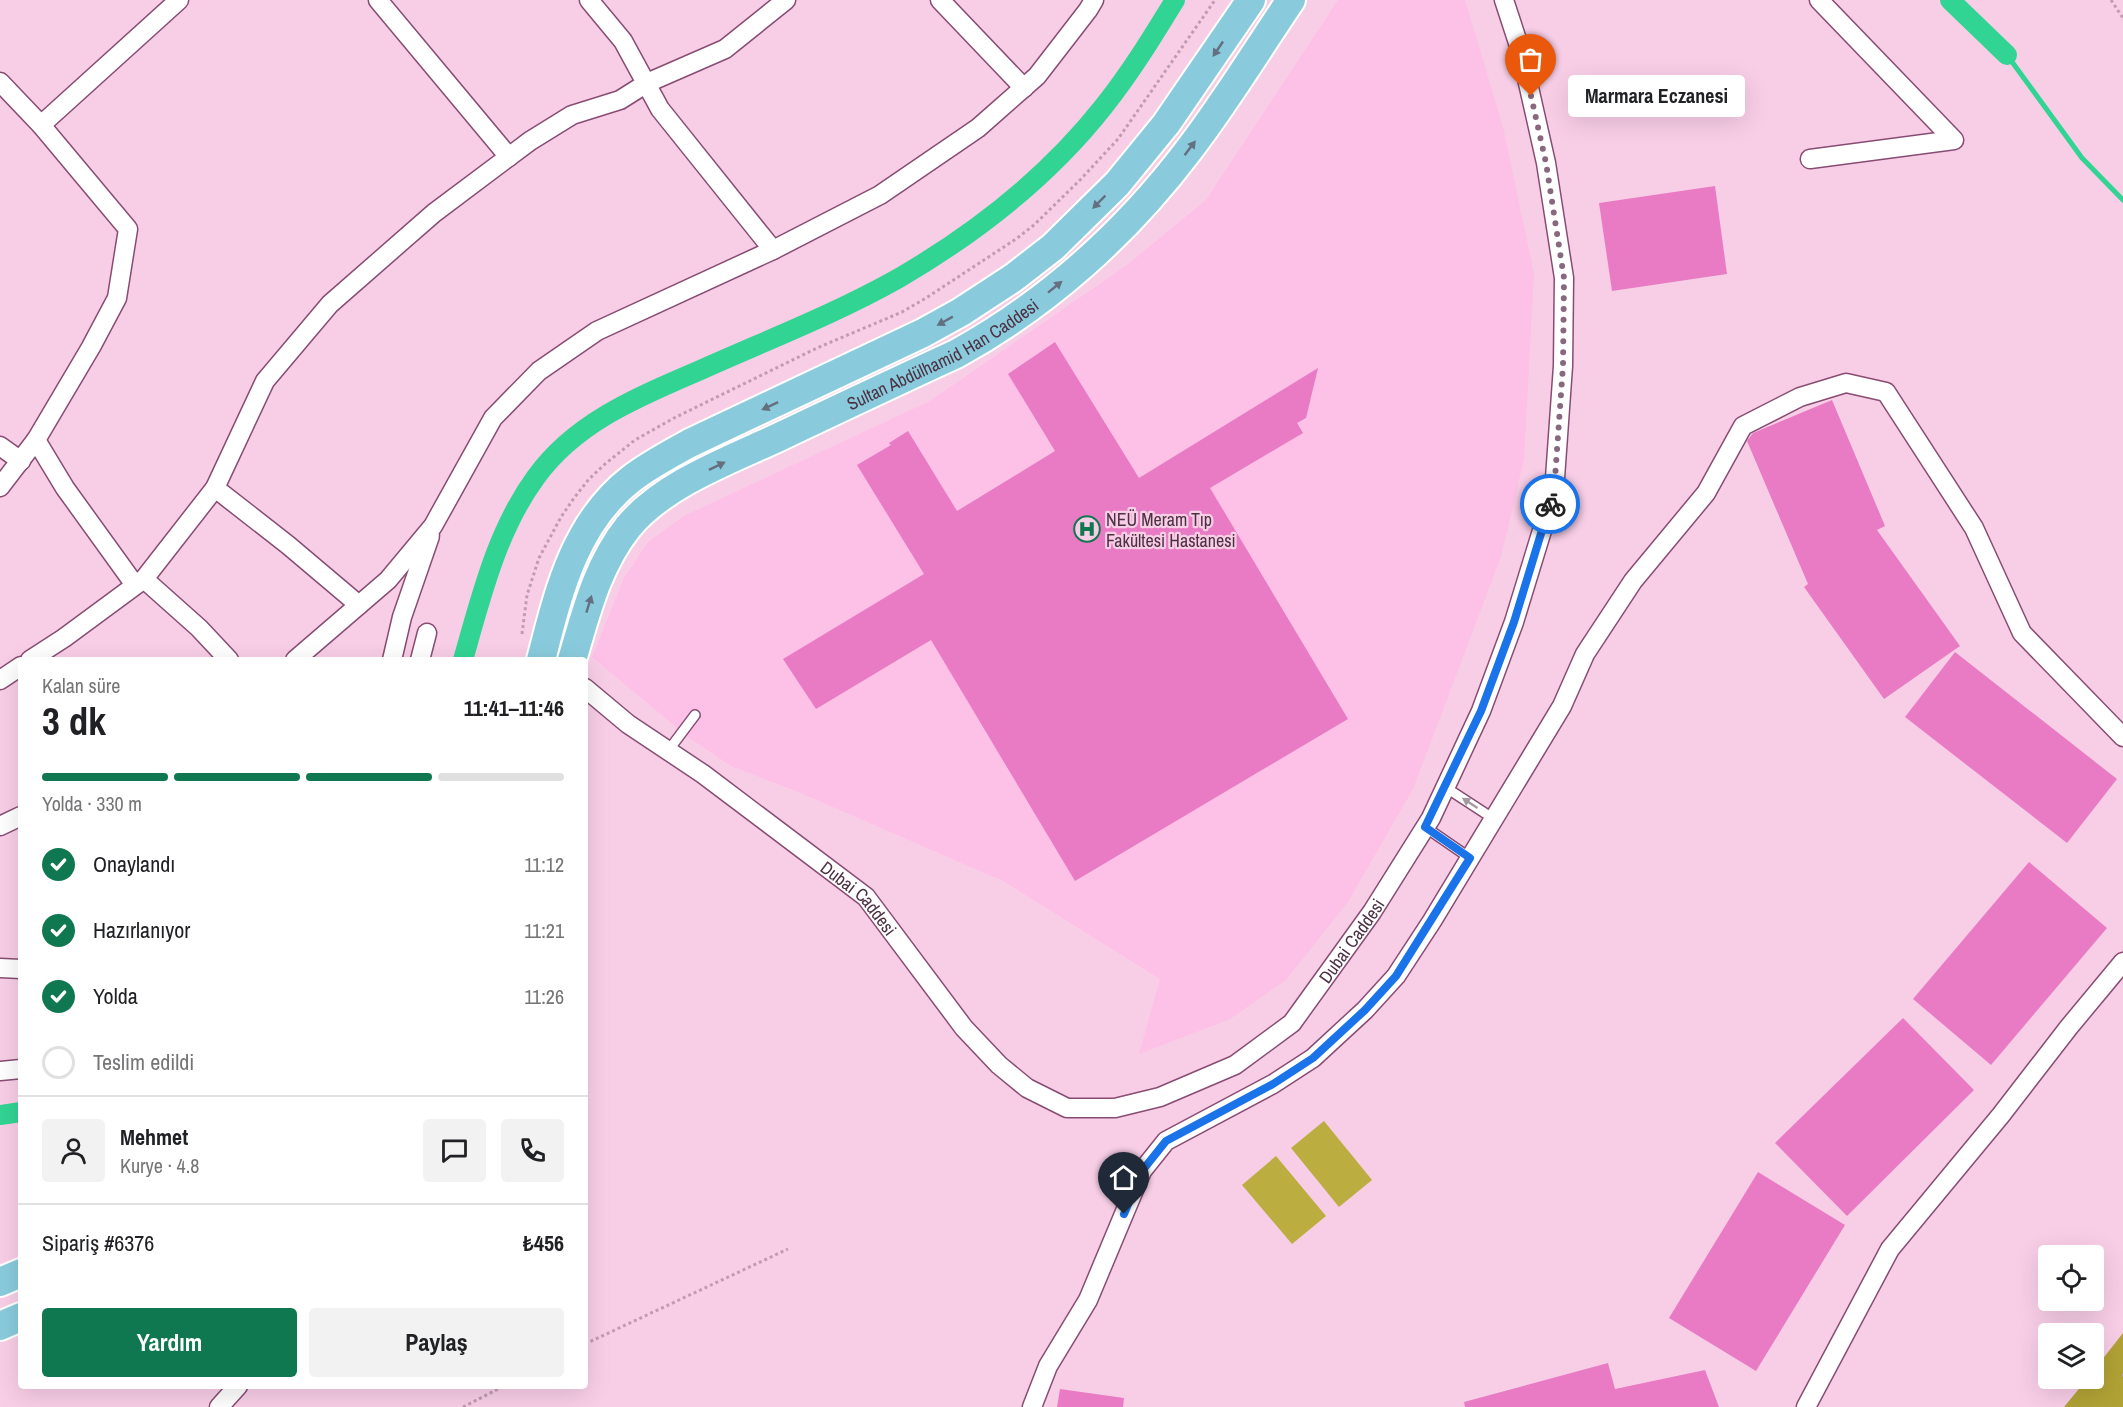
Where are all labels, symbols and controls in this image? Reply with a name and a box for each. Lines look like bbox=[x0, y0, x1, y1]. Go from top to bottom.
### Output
pin bbox=[1505, 34, 1556, 96]
one-way arrow bbox=[1212, 40, 1224, 56]
icon: bag bbox=[1514, 43, 1547, 76]
callout: Marmara Eczanesi bbox=[1567, 75, 1744, 117]
text: Marmara Eczanesi bbox=[1585, 82, 1728, 109]
one-way arrow bbox=[1184, 140, 1196, 155]
one-way arrow bbox=[1093, 195, 1107, 209]
one-way arrow bbox=[1047, 281, 1063, 294]
street label: Sultan Abdülhamid Han Caddesi bbox=[843, 293, 1043, 416]
one-way arrow bbox=[937, 316, 954, 326]
one-way arrow bbox=[761, 401, 778, 410]
one-way arrow bbox=[708, 462, 725, 471]
courier bbox=[1520, 474, 1580, 534]
icon: bike bbox=[1534, 488, 1567, 521]
place label: NEÜ Meram Tıp Fakültesi Hastanesi bbox=[1106, 507, 1236, 553]
hospital icon: NEÜ Meram Tıp Fakültesi Hastanesi bbox=[1072, 514, 1102, 544]
one-way arrow bbox=[585, 595, 594, 613]
text: Kalan süre bbox=[42, 672, 120, 699]
text: 11:41–11:46 bbox=[464, 693, 564, 723]
text: 3 dk bbox=[42, 695, 106, 747]
text: Yolda · 330 m bbox=[42, 790, 142, 817]
one-way arrow bbox=[1461, 797, 1478, 808]
icon: check bbox=[42, 848, 75, 881]
text: Onaylandı bbox=[93, 849, 175, 879]
text: 11:12 bbox=[524, 851, 564, 878]
street label: Dubai Caddesi bbox=[816, 855, 903, 940]
street label: Dubai Caddesi bbox=[1312, 894, 1390, 988]
icon: check bbox=[42, 914, 75, 947]
text: Hazırlanıyor bbox=[93, 915, 190, 945]
text: 11:21 bbox=[524, 917, 564, 944]
icon: check bbox=[42, 980, 75, 1013]
text: Yolda bbox=[93, 981, 138, 1011]
text: 11:26 bbox=[524, 983, 564, 1010]
text: Teslim edildi bbox=[93, 1047, 194, 1077]
button: person bbox=[42, 1119, 105, 1182]
button: chat bbox=[423, 1119, 486, 1182]
button: phone bbox=[501, 1119, 564, 1182]
text: Mehmet bbox=[120, 1122, 188, 1152]
text: Kurye · 4.8 bbox=[120, 1152, 199, 1179]
pin bbox=[1098, 1152, 1149, 1214]
icon: home bbox=[1107, 1161, 1140, 1194]
text: Sipariş #6376 bbox=[42, 1228, 154, 1258]
text: ₺456 bbox=[523, 1228, 564, 1258]
map controls bbox=[2038, 1245, 2104, 1389]
button: locate bbox=[2038, 1245, 2104, 1311]
button: Yardım bbox=[42, 1308, 297, 1377]
button: Paylaş bbox=[309, 1308, 564, 1377]
button: layers bbox=[2038, 1323, 2104, 1389]

